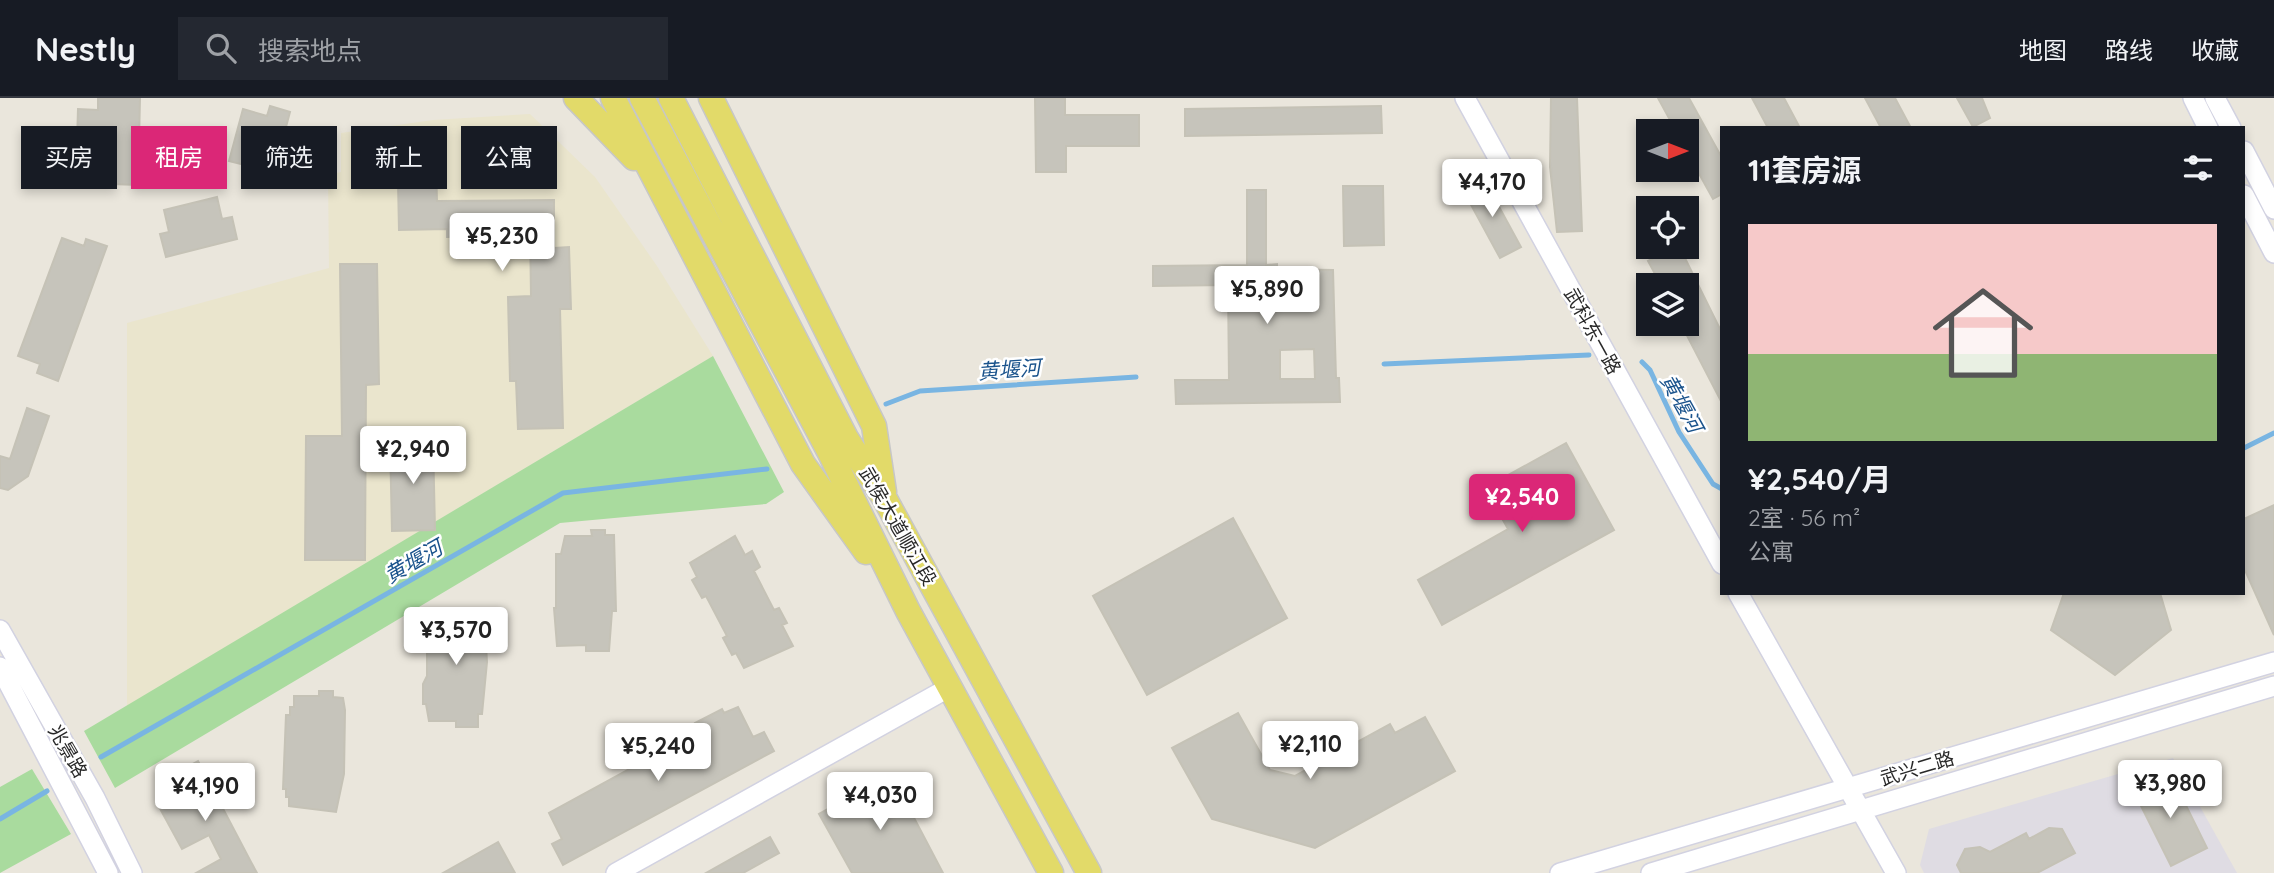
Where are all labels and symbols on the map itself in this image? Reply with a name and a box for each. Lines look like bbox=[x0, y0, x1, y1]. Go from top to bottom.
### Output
north arrow bbox=[1636, 119, 1699, 182]
pin: ¥4,170 bbox=[1435, 159, 1549, 219]
pin: ¥5,230 bbox=[445, 214, 559, 273]
pin: ¥5,890 bbox=[1210, 266, 1324, 326]
street label: 武科东一路 bbox=[1559, 284, 1627, 378]
water label: 黄堰河 bbox=[977, 354, 1045, 384]
water label: 黄堰河 bbox=[1655, 369, 1711, 440]
pin: ¥2,940 bbox=[356, 426, 470, 486]
street label: 武侯大道顺江段 bbox=[854, 462, 942, 590]
pin: ¥2,540 bbox=[1465, 474, 1579, 534]
water label: 黄堰河 bbox=[379, 532, 450, 588]
pin: ¥3,570 bbox=[399, 608, 513, 667]
street label: 兆景路 bbox=[43, 720, 93, 782]
pin: ¥2,110 bbox=[1253, 722, 1367, 781]
pin: ¥5,240 bbox=[601, 724, 715, 783]
street label: 武兴二路 bbox=[1877, 745, 1957, 791]
pin: ¥3,980 bbox=[2113, 760, 2227, 820]
pin: ¥4,190 bbox=[148, 764, 262, 823]
pin: ¥4,030 bbox=[823, 772, 937, 832]

